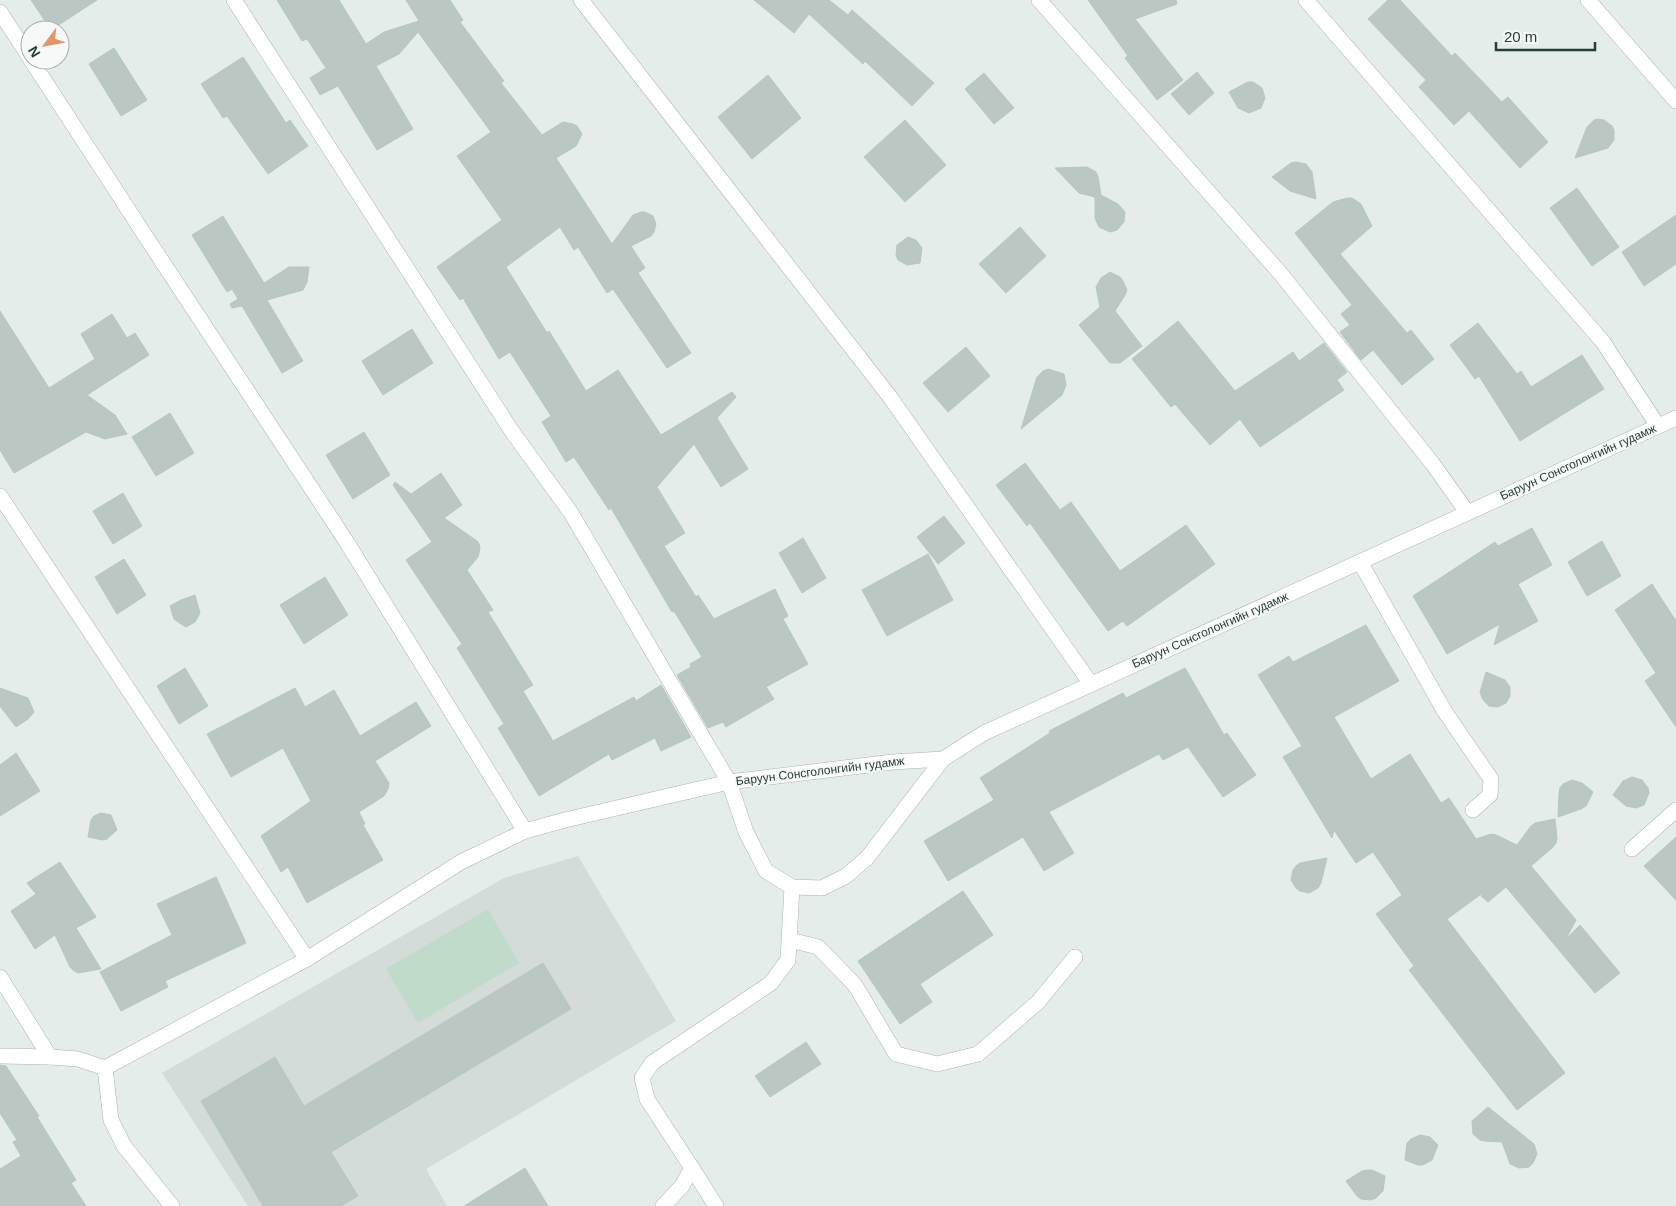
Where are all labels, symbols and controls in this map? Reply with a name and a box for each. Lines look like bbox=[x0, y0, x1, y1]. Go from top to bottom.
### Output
north arrow bbox=[20, 20, 70, 70]
scale bar bbox=[1496, 20, 1595, 52]
text: 20 m bbox=[1504, 28, 1537, 45]
text: N bbox=[25, 43, 43, 60]
street label: Баруун Сонсголонгийн гудамж bbox=[1498, 421, 1658, 503]
street label: Баруун Сонсголонгийн гудамж bbox=[1130, 589, 1290, 671]
street label: Баруун Сонсголонгийн гудамж bbox=[735, 754, 905, 788]

